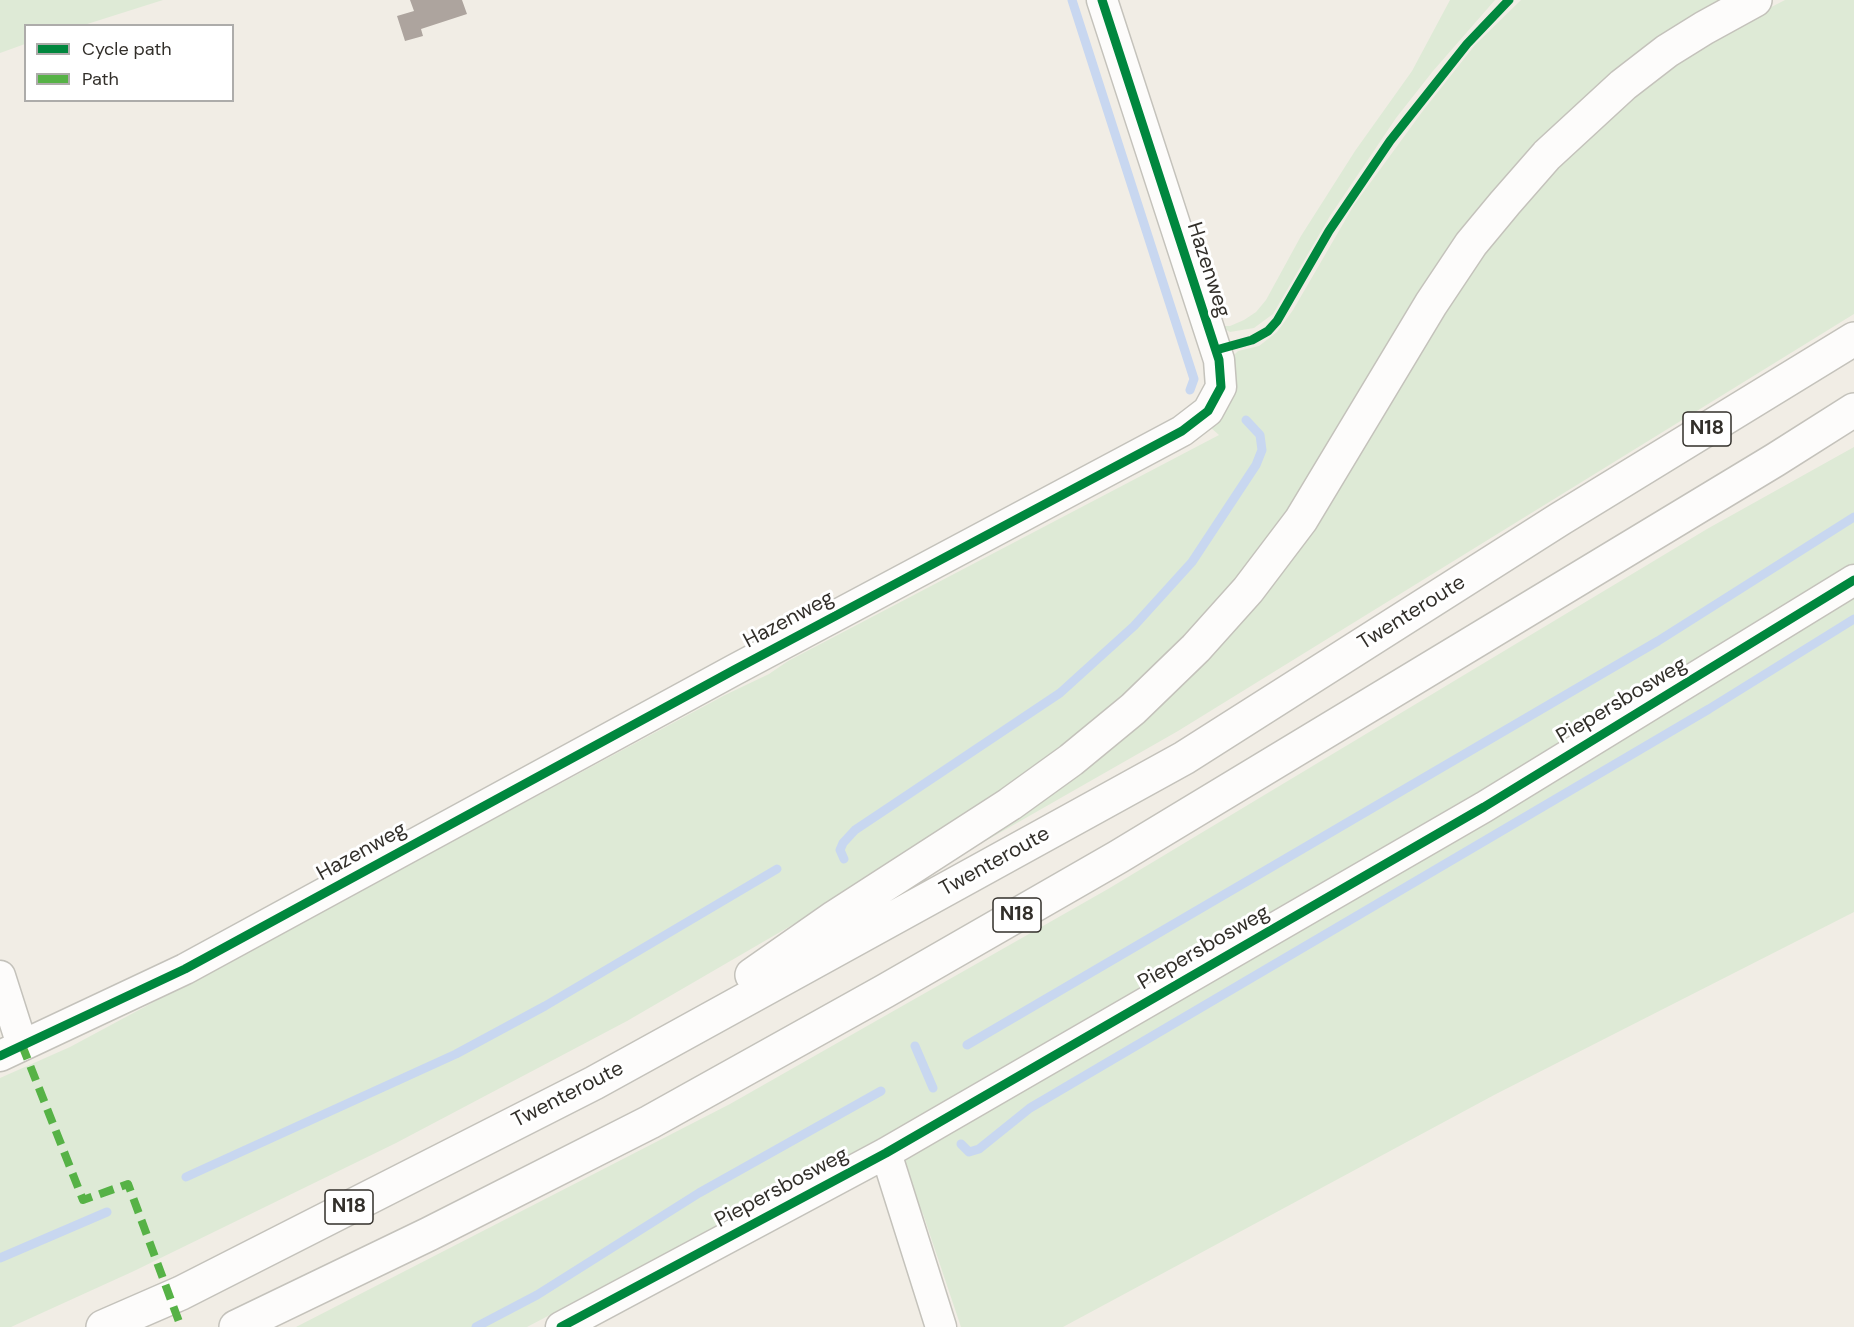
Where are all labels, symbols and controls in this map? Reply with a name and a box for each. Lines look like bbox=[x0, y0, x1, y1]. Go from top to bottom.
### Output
legend bbox=[24, 24, 234, 102]
text: Cycle path bbox=[82, 37, 172, 61]
text: Path bbox=[82, 67, 119, 91]
street label: Hazenweg bbox=[1181, 219, 1235, 321]
road number: N18 bbox=[1683, 412, 1731, 446]
street label: Twenteroute bbox=[1354, 570, 1470, 656]
street label: Hazenweg bbox=[740, 586, 838, 654]
street label: Piepersbosweg bbox=[1552, 652, 1692, 750]
street label: Hazenweg bbox=[313, 817, 411, 887]
street label: Twenteroute bbox=[936, 821, 1054, 903]
road number: N18 bbox=[993, 898, 1041, 932]
street label: Piepersbosweg bbox=[1134, 900, 1274, 996]
street label: Twenteroute bbox=[508, 1056, 628, 1134]
street label: Piepersbosweg bbox=[711, 1142, 853, 1234]
road number: N18 bbox=[325, 1190, 373, 1224]

